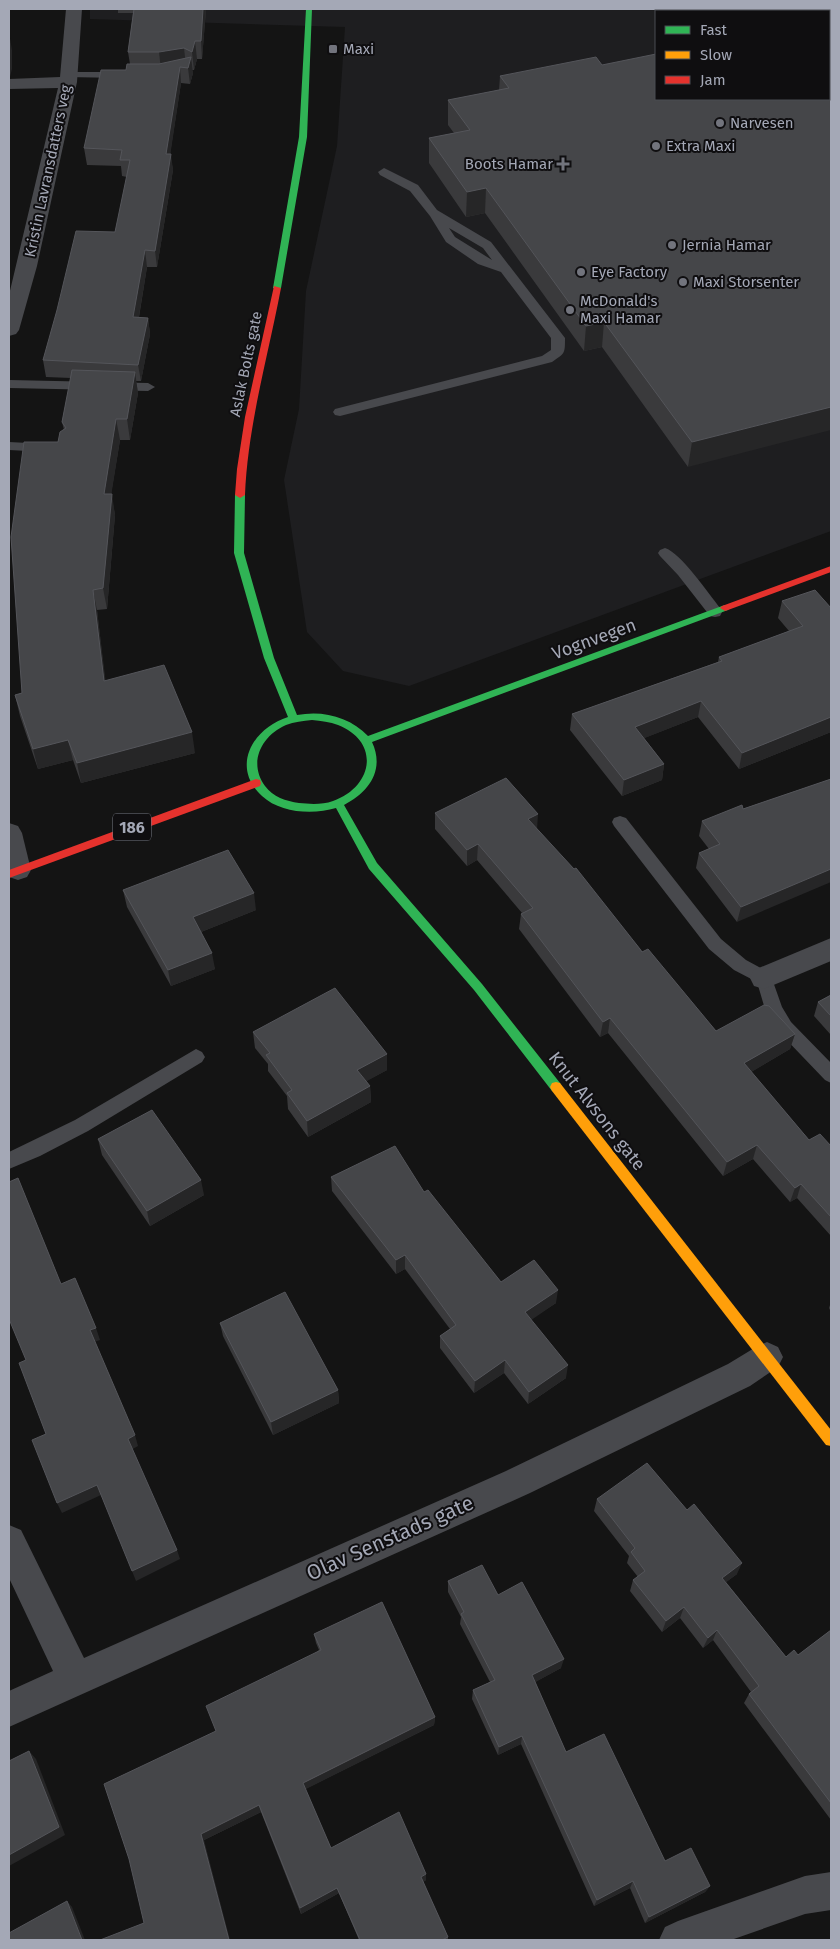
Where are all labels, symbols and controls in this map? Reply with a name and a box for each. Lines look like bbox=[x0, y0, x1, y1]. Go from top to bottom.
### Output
legend bbox=[655, 10, 830, 100]
text: Fast bbox=[700, 21, 727, 39]
place label: Maxi bbox=[343, 40, 374, 58]
marker: Maxi bbox=[327, 43, 339, 55]
text: Slow bbox=[700, 46, 732, 64]
text: Jam bbox=[700, 71, 726, 89]
street label: Kristin Lavransdatters veg bbox=[21, 83, 75, 259]
place label: Narvesen bbox=[730, 114, 794, 132]
marker: Narvesen bbox=[714, 117, 726, 129]
place label: Extra Maxi bbox=[666, 137, 735, 155]
marker: Extra Maxi bbox=[650, 140, 662, 152]
place label: Boots Hamar bbox=[465, 155, 553, 173]
marker: Boots Hamar bbox=[557, 158, 569, 170]
place label: Jernia Hamar bbox=[682, 236, 771, 254]
marker: Jernia Hamar bbox=[666, 239, 678, 251]
place label: Eye Factory bbox=[591, 263, 668, 281]
marker: Eye Factory bbox=[575, 266, 587, 278]
place label: Maxi Storsenter bbox=[693, 273, 799, 291]
marker: Maxi Storsenter bbox=[677, 276, 689, 288]
place label: McDonald's Maxi Hamar bbox=[580, 292, 661, 327]
marker: McDonald's Maxi Hamar bbox=[564, 304, 576, 316]
street label: Aslak Bolts gate bbox=[226, 310, 266, 418]
street label: Vognvegen bbox=[549, 614, 639, 664]
road number: 186 bbox=[113, 814, 151, 840]
street label: Knut Alvsons gate bbox=[544, 1047, 650, 1175]
street label: Olav Senstads gate bbox=[302, 1490, 478, 1586]

